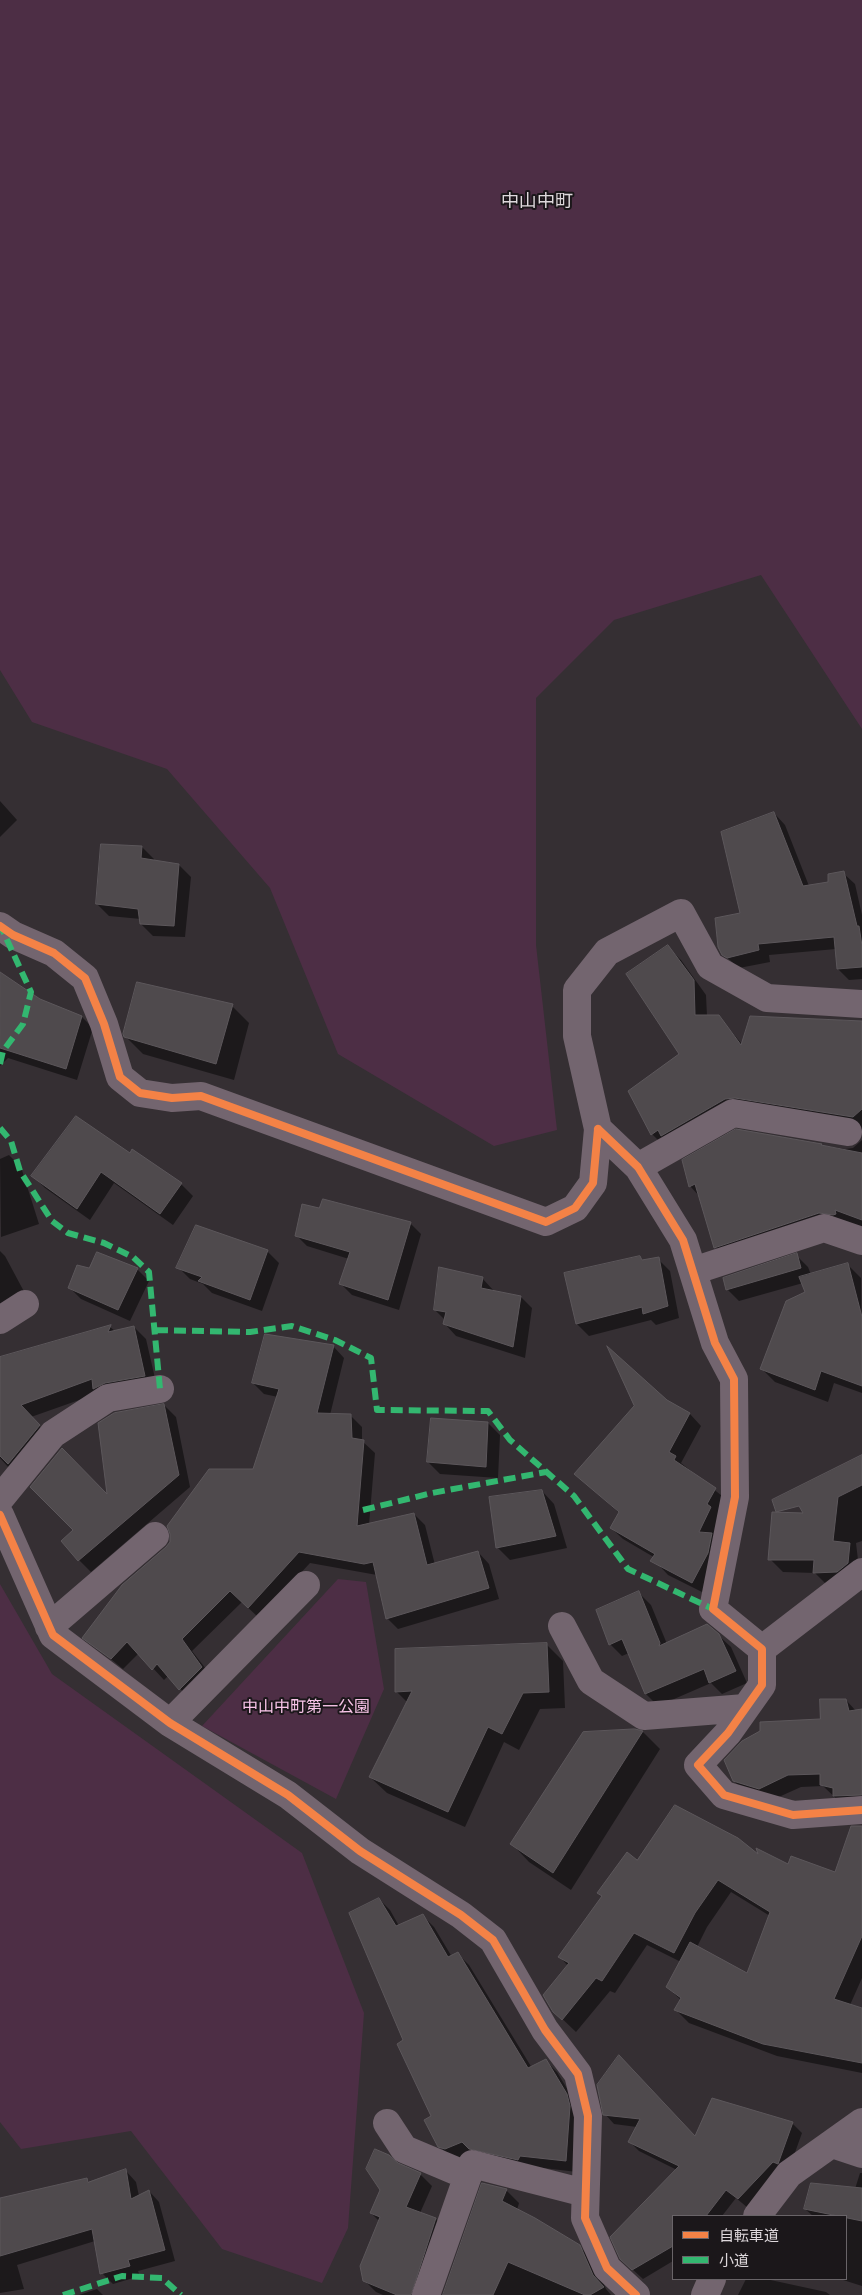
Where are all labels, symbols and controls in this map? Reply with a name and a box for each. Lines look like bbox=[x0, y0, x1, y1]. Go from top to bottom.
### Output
district label: 中山中町 bbox=[501, 191, 573, 213]
park label: 中山中町第一公園 bbox=[242, 1698, 370, 1718]
legend bbox=[672, 2215, 847, 2280]
text: 自転車道 bbox=[719, 2227, 779, 2244]
text: 小道 bbox=[719, 2252, 749, 2269]

